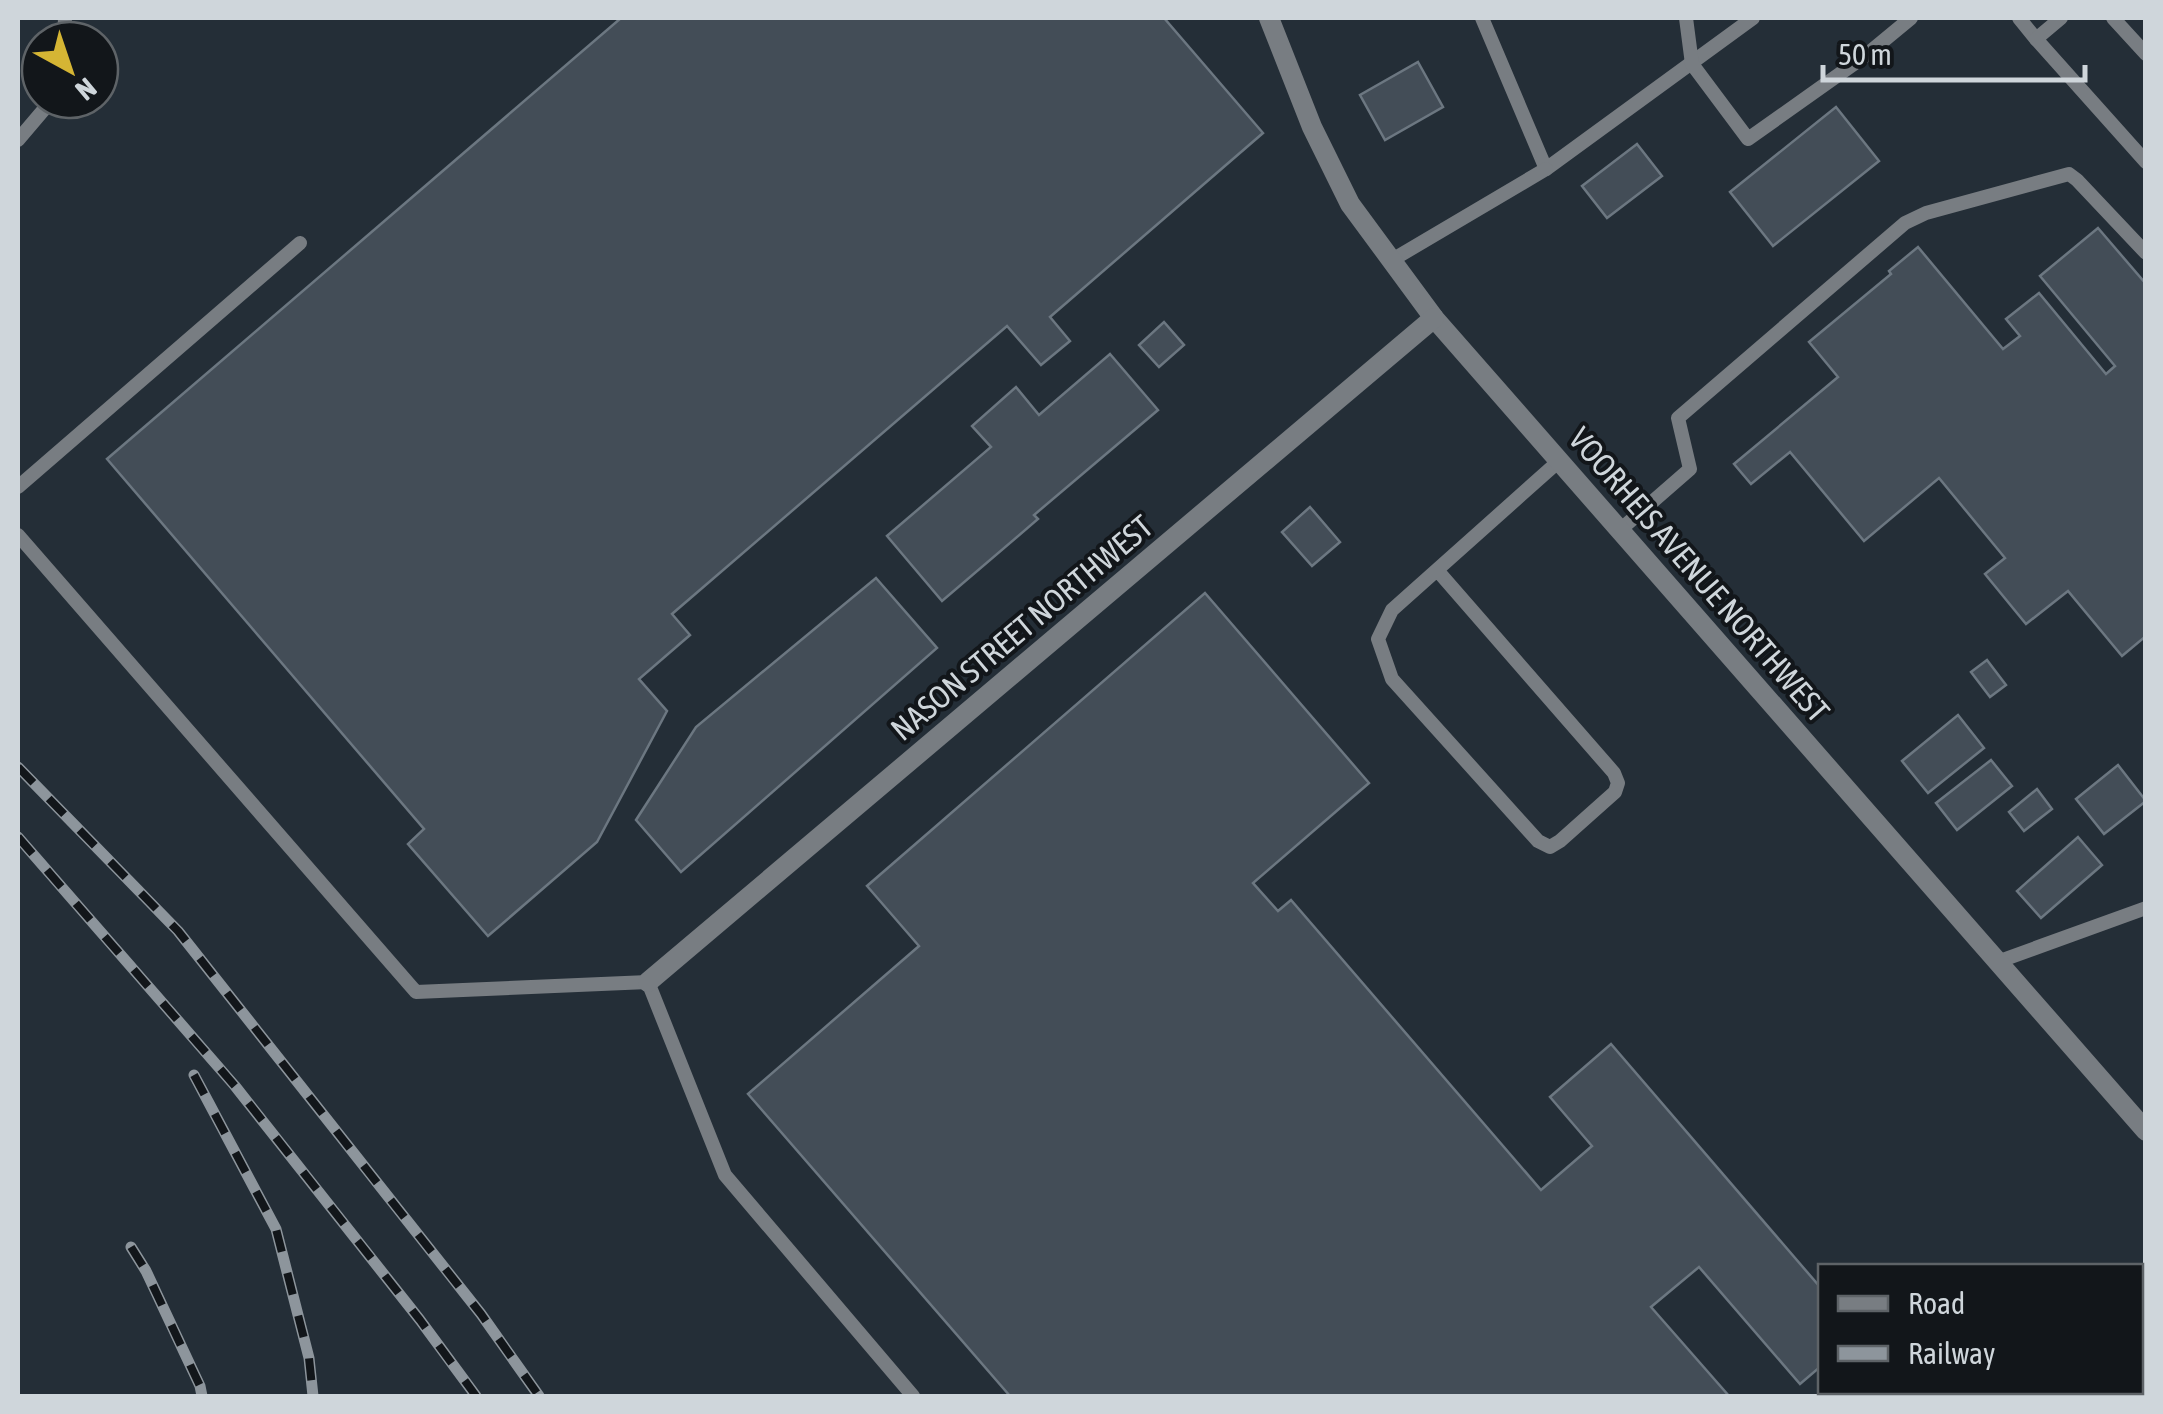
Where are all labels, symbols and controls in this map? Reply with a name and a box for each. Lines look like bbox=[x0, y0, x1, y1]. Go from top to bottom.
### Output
north arrow bbox=[20, 20, 120, 120]
scale bar bbox=[1823, 20, 2086, 82]
text: 50 m bbox=[1838, 37, 1892, 71]
text: N bbox=[69, 72, 103, 107]
street label: VOORHEIS AVENUE NORTHWEST bbox=[1562, 420, 1837, 729]
street label: NASON STREET NORTHWEST bbox=[884, 507, 1160, 748]
legend bbox=[1818, 1264, 2143, 1394]
text: Road bbox=[1908, 1286, 1965, 1320]
text: Railway bbox=[1908, 1336, 1995, 1370]

